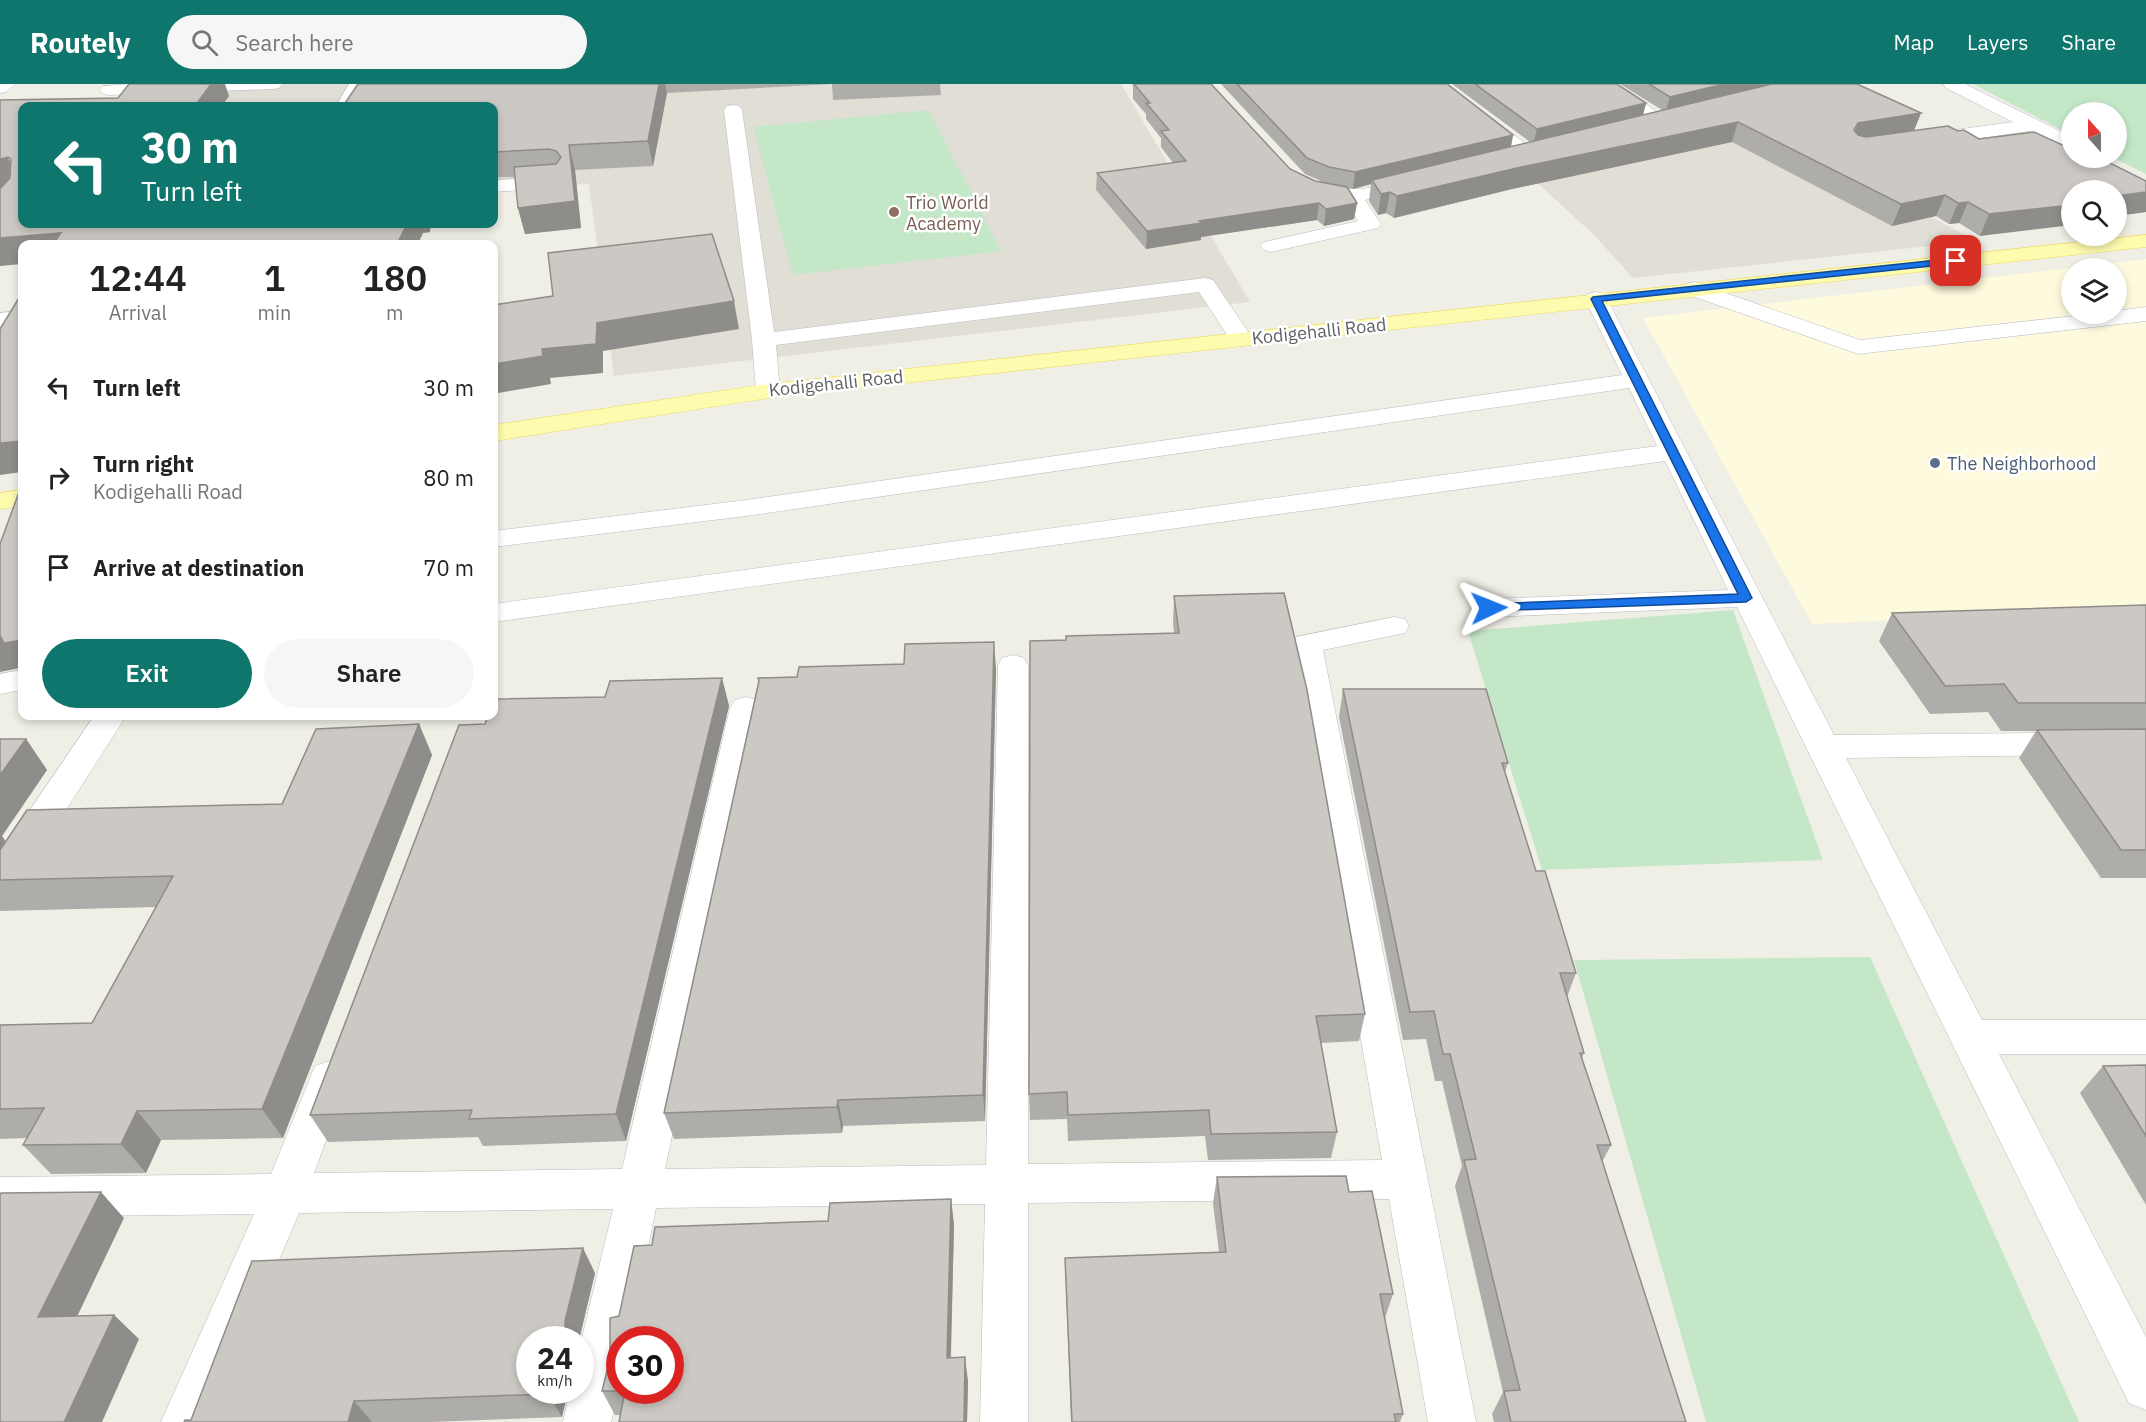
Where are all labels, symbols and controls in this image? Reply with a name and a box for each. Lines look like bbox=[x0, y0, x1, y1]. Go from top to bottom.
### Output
search box bbox=[167, 15, 587, 69]
text: Routely bbox=[30, 24, 131, 61]
icon: search bbox=[188, 26, 221, 59]
text: Search here bbox=[236, 28, 354, 57]
text: Map bbox=[1894, 28, 1934, 56]
text: Layers bbox=[1967, 28, 2029, 56]
text: Share bbox=[2062, 28, 2116, 56]
north arrow bbox=[2061, 102, 2127, 168]
map controls bbox=[2061, 102, 2127, 324]
text: 30 m bbox=[141, 120, 239, 175]
icon: left bbox=[42, 126, 120, 204]
text: Turn left bbox=[141, 173, 242, 208]
button: search bbox=[2061, 180, 2127, 246]
place label: Trio World Academy bbox=[906, 191, 989, 235]
marker: Trio World Academy bbox=[887, 205, 901, 219]
pin bbox=[1930, 235, 1981, 286]
icon: arrive bbox=[1939, 244, 1972, 277]
text: 12:44 bbox=[89, 254, 187, 301]
text: 1 bbox=[264, 254, 285, 301]
text: 180 bbox=[362, 254, 427, 301]
button: layers bbox=[2061, 258, 2127, 324]
text: Arrival bbox=[109, 299, 167, 326]
text: min bbox=[258, 299, 291, 326]
text: m bbox=[386, 299, 403, 326]
street label: Kodigehalli Road bbox=[1251, 313, 1387, 349]
street label: Kodigehalli Road bbox=[768, 365, 904, 401]
icon: left bbox=[42, 371, 75, 404]
text: Turn left bbox=[93, 373, 181, 402]
text: 30 m bbox=[423, 373, 474, 402]
text: Turn right bbox=[93, 449, 194, 478]
place label: The Neighborhood bbox=[1947, 452, 2096, 475]
marker: The Neighborhood bbox=[1928, 456, 1942, 470]
icon: right bbox=[42, 461, 75, 494]
text: 80 m bbox=[423, 463, 474, 492]
text: Kodigehalli Road bbox=[93, 478, 243, 505]
icon: arrive bbox=[42, 551, 75, 584]
text: Arrive at destination bbox=[93, 553, 304, 582]
text: 70 m bbox=[423, 553, 474, 582]
position arrow bbox=[1457, 576, 1521, 640]
button: Exit bbox=[42, 639, 252, 708]
button: Share bbox=[264, 639, 474, 708]
speed limit sign: 30 bbox=[606, 1326, 684, 1404]
text: 24 bbox=[537, 1338, 573, 1377]
text: km/h bbox=[537, 1371, 573, 1390]

